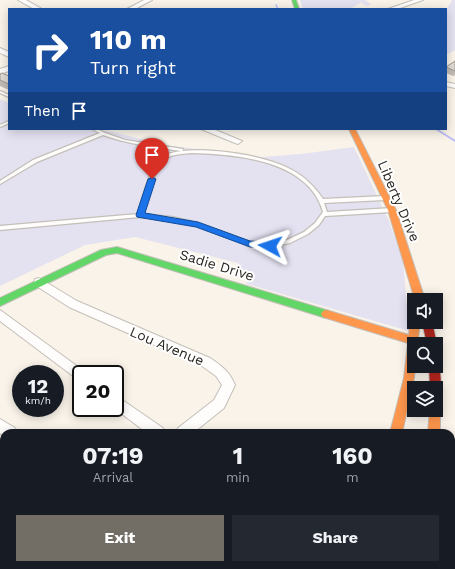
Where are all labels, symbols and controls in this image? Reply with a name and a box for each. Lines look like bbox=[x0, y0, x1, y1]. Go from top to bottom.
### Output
text: 110 m bbox=[90, 23, 167, 56]
icon: right bbox=[24, 24, 76, 76]
text: Turn right bbox=[90, 57, 176, 78]
icon: arrive bbox=[68, 100, 90, 122]
text: Then bbox=[24, 102, 60, 120]
pin bbox=[135, 138, 169, 179]
icon: arrive bbox=[141, 144, 163, 166]
street label: Liberty Drive bbox=[375, 158, 423, 244]
position arrow bbox=[249, 225, 291, 267]
street label: Sadie Drive bbox=[178, 246, 256, 284]
map controls bbox=[407, 293, 443, 417]
button: sound bbox=[407, 293, 443, 329]
street label: Lou Avenue bbox=[128, 323, 206, 369]
button: search bbox=[407, 337, 443, 373]
speed limit sign: 20 bbox=[72, 365, 124, 417]
text: 12 bbox=[28, 374, 48, 398]
button: layers bbox=[407, 381, 443, 417]
text: km/h bbox=[25, 395, 51, 406]
text: 07:19 bbox=[82, 442, 144, 470]
text: 1 bbox=[233, 442, 243, 470]
text: 160 bbox=[332, 442, 373, 470]
text: Arrival bbox=[93, 470, 133, 485]
text: min bbox=[226, 470, 250, 485]
text: m bbox=[346, 470, 359, 485]
button: Exit bbox=[16, 515, 224, 561]
button: Share bbox=[232, 515, 439, 561]

